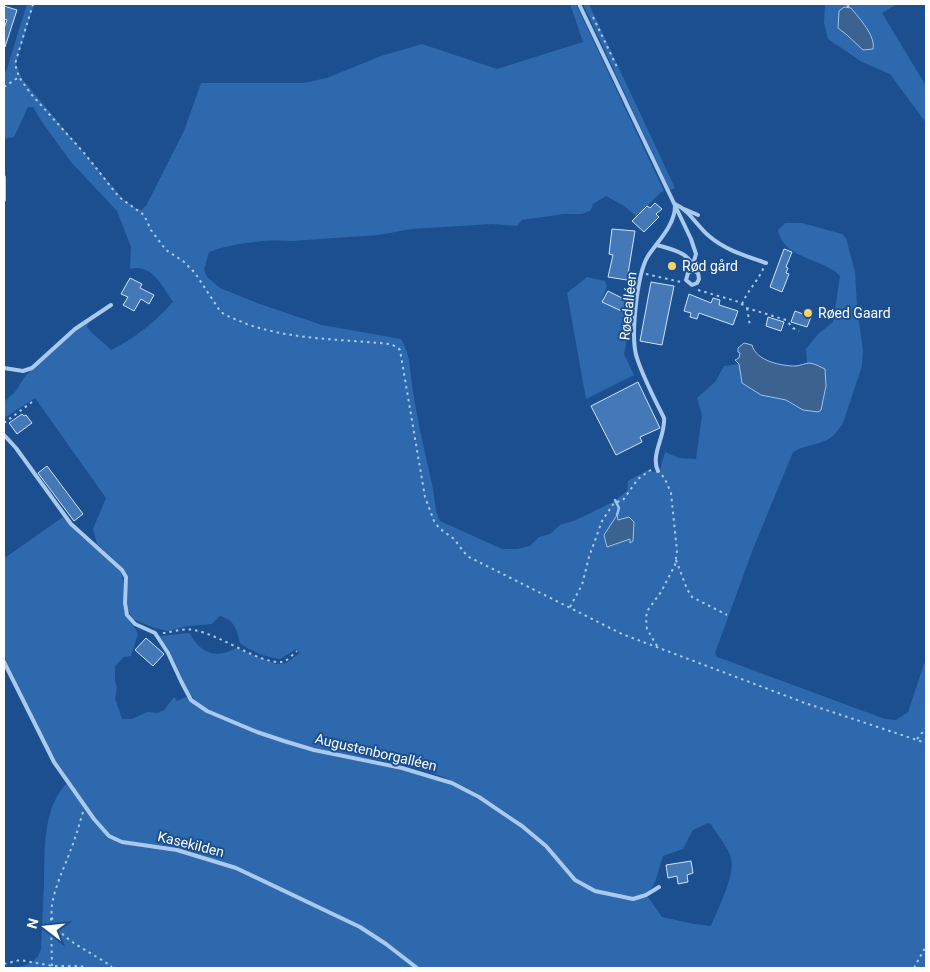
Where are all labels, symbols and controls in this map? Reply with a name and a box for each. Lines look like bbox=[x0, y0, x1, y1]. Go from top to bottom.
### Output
place label: Rød gård bbox=[682, 258, 738, 274]
marker: Rød gård bbox=[666, 260, 678, 272]
street label: Røedalléen bbox=[616, 271, 640, 341]
place label: Røed Gaard bbox=[818, 305, 891, 321]
marker: Røed Gaard bbox=[802, 307, 814, 319]
street label: Augustenborgalléen bbox=[313, 730, 439, 774]
street label: Kasekilden bbox=[156, 828, 226, 860]
north arrow bbox=[20, 902, 70, 952]
text: N bbox=[23, 916, 42, 930]

